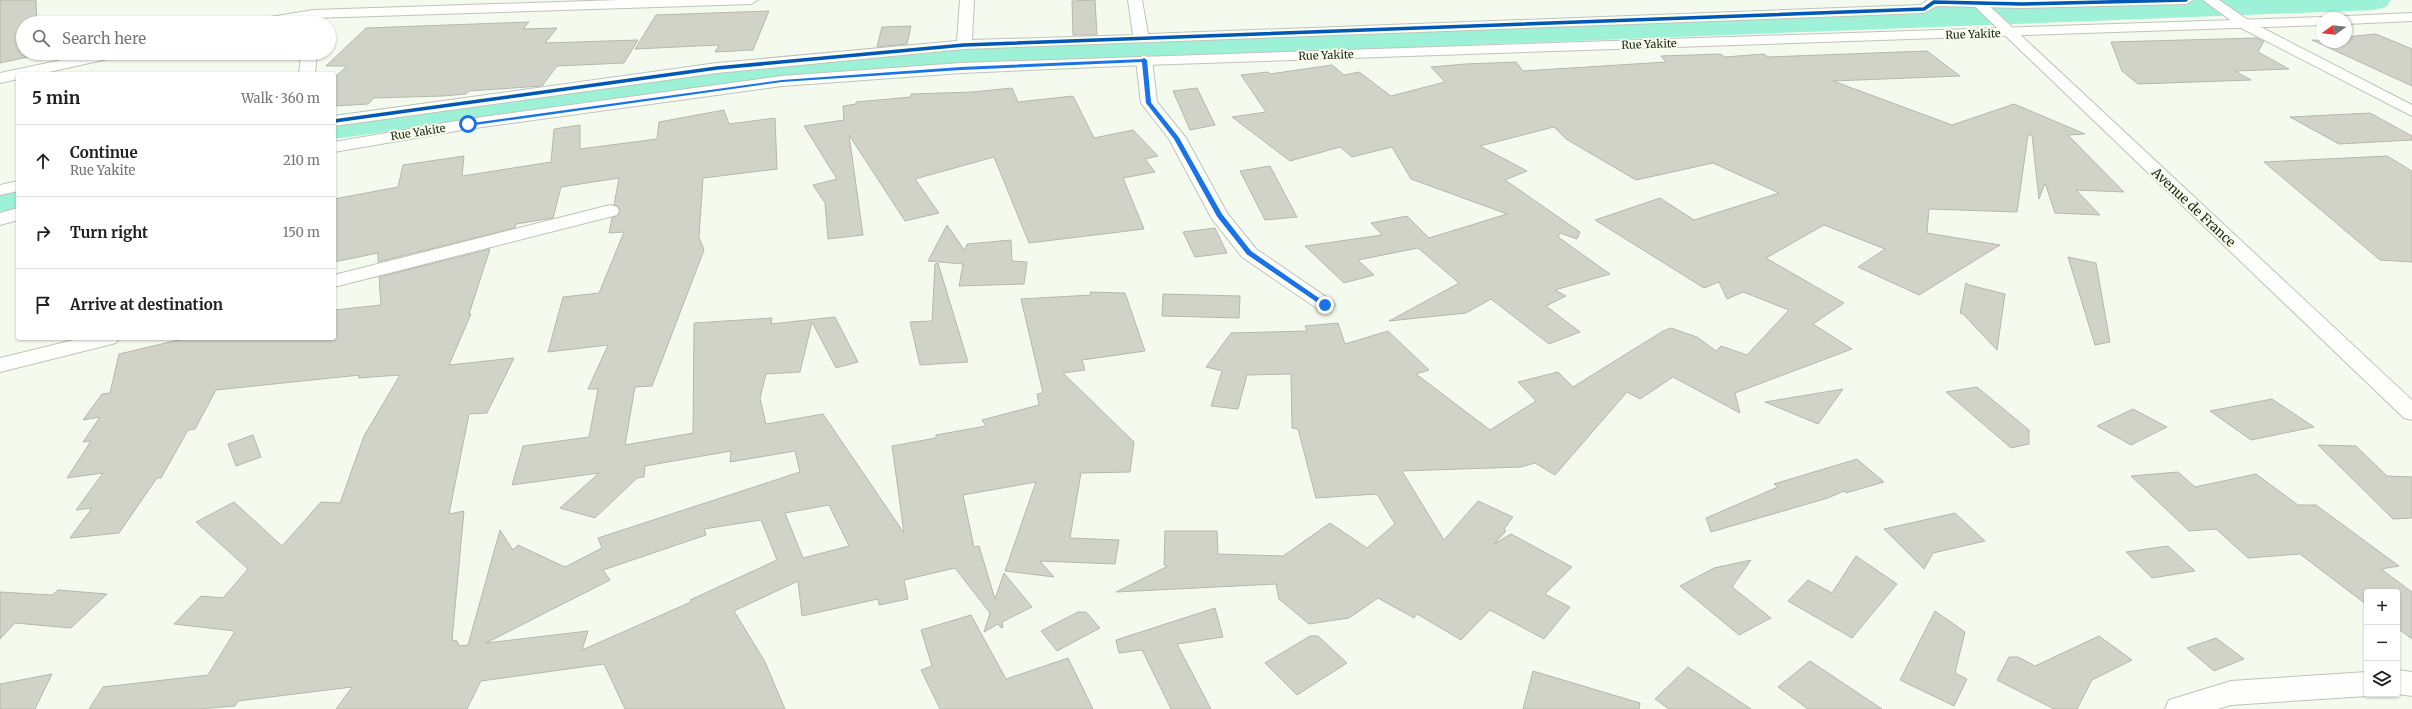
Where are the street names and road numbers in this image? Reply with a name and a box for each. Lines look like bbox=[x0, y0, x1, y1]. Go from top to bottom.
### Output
street label: Rue Yakite bbox=[1945, 26, 2001, 42]
street label: Rue Yakite bbox=[1621, 36, 1677, 52]
street label: Rue Yakite bbox=[1298, 47, 1354, 63]
street label: Rue Yakite bbox=[390, 121, 447, 143]
street label: Avenue de France bbox=[2147, 163, 2239, 251]

